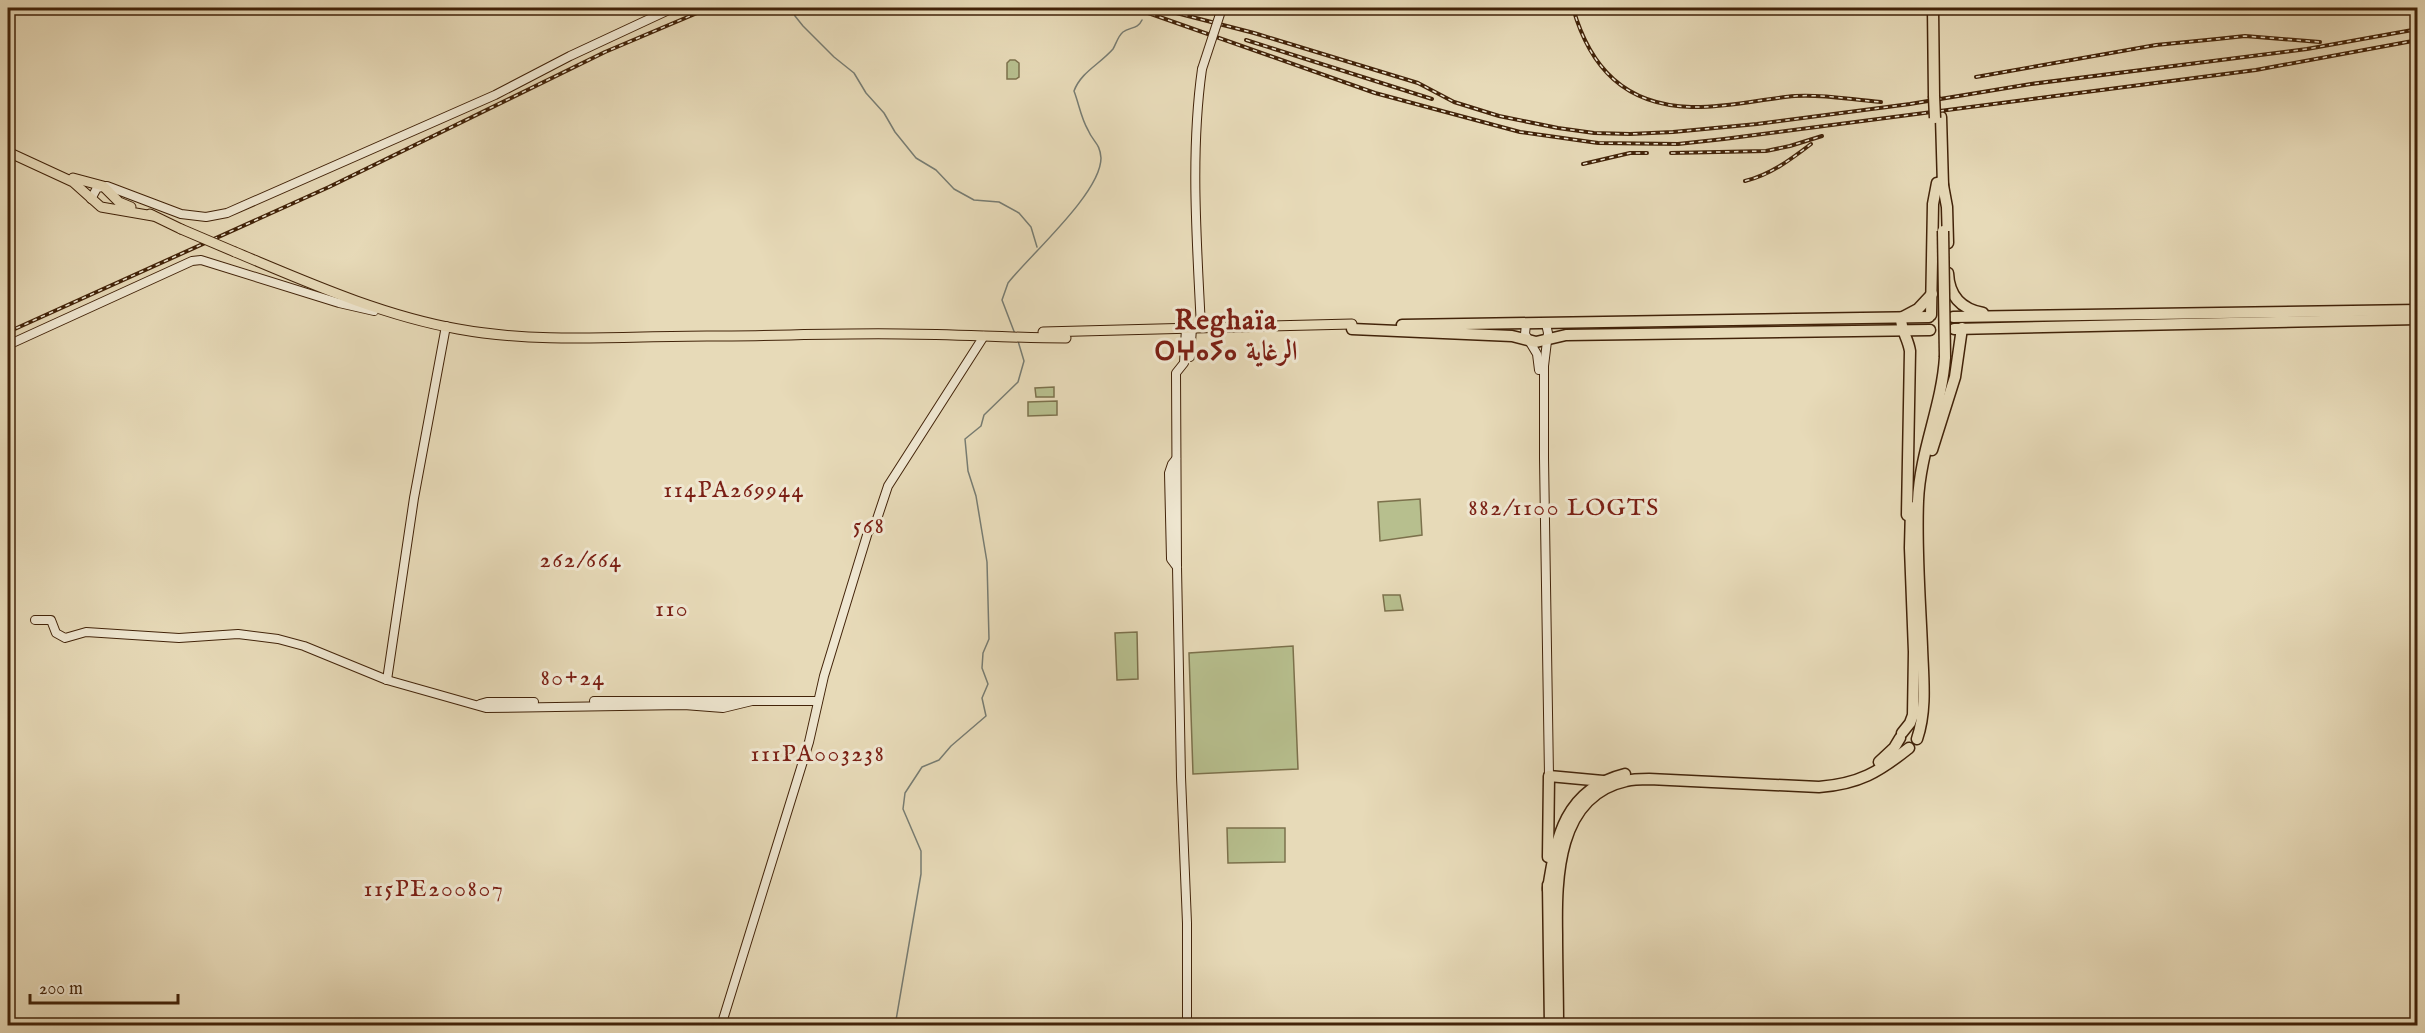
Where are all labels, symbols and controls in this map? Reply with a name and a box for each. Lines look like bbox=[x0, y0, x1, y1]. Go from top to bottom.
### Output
district label: Reghaïa ⵔⵖⴰⵢⴰ الرغاية bbox=[1154, 305, 1298, 370]
district label: 114PA269944 bbox=[663, 475, 805, 506]
district label: 882/1100 LOGTS bbox=[1468, 493, 1660, 524]
district label: 568 bbox=[853, 511, 885, 542]
district label: 262/664 bbox=[539, 545, 623, 576]
district label: 110 bbox=[655, 594, 689, 625]
district label: 80+24 bbox=[540, 663, 606, 694]
district label: 111PA003238 bbox=[751, 739, 885, 770]
district label: 115PE200807 bbox=[364, 874, 504, 905]
scale bar bbox=[30, 967, 178, 1005]
text: 200 m bbox=[39, 978, 83, 1001]

